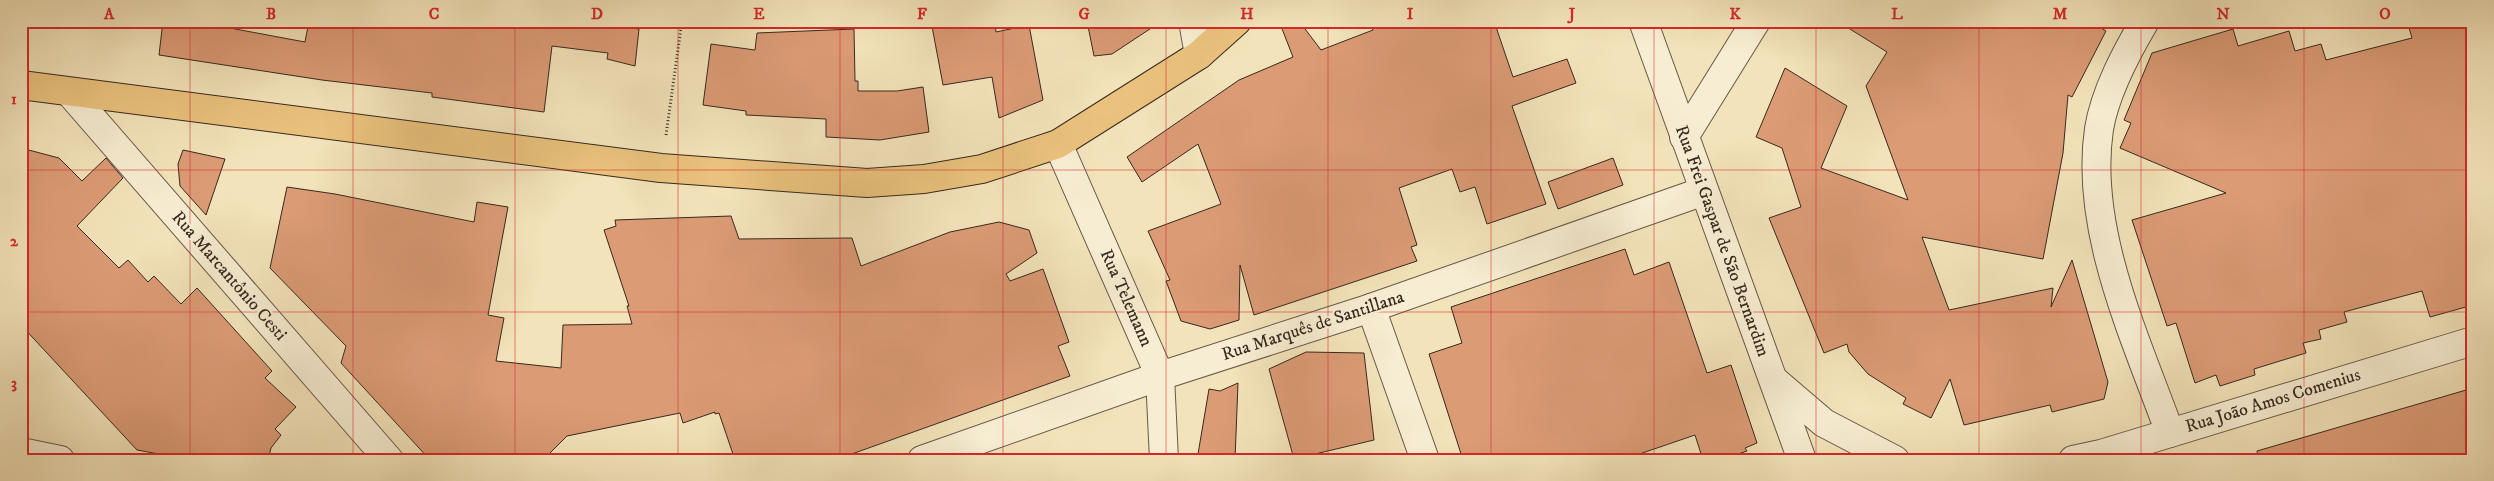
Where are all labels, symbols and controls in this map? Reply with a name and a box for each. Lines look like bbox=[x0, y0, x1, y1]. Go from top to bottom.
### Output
text: A bbox=[103, 4, 115, 24]
text: B bbox=[266, 4, 276, 24]
text: C bbox=[429, 4, 439, 24]
text: D bbox=[591, 4, 603, 24]
text: E bbox=[753, 4, 765, 24]
text: F bbox=[917, 4, 927, 24]
text: G bbox=[1078, 4, 1090, 24]
text: H bbox=[1240, 4, 1254, 24]
text: I bbox=[1407, 4, 1414, 24]
text: J bbox=[1567, 4, 1576, 24]
text: K bbox=[1729, 4, 1741, 24]
text: L bbox=[1891, 4, 1903, 24]
text: M bbox=[2053, 4, 2068, 24]
text: N bbox=[2216, 4, 2230, 24]
text: O bbox=[2379, 4, 2391, 24]
text: 1 bbox=[11, 89, 17, 109]
street label: Rua Frei Gaspar de São Bernardim bbox=[1670, 122, 1774, 360]
street label: Rua Marcantônio Cesti bbox=[167, 207, 291, 345]
text: 2 bbox=[10, 231, 19, 251]
street label: Rua Telemann bbox=[1095, 246, 1157, 351]
street label: Rua Marquês de Santillana bbox=[1219, 286, 1407, 366]
street label: Rua João Amos Comenius bbox=[2183, 364, 2363, 438]
text: 3 bbox=[11, 373, 17, 393]

